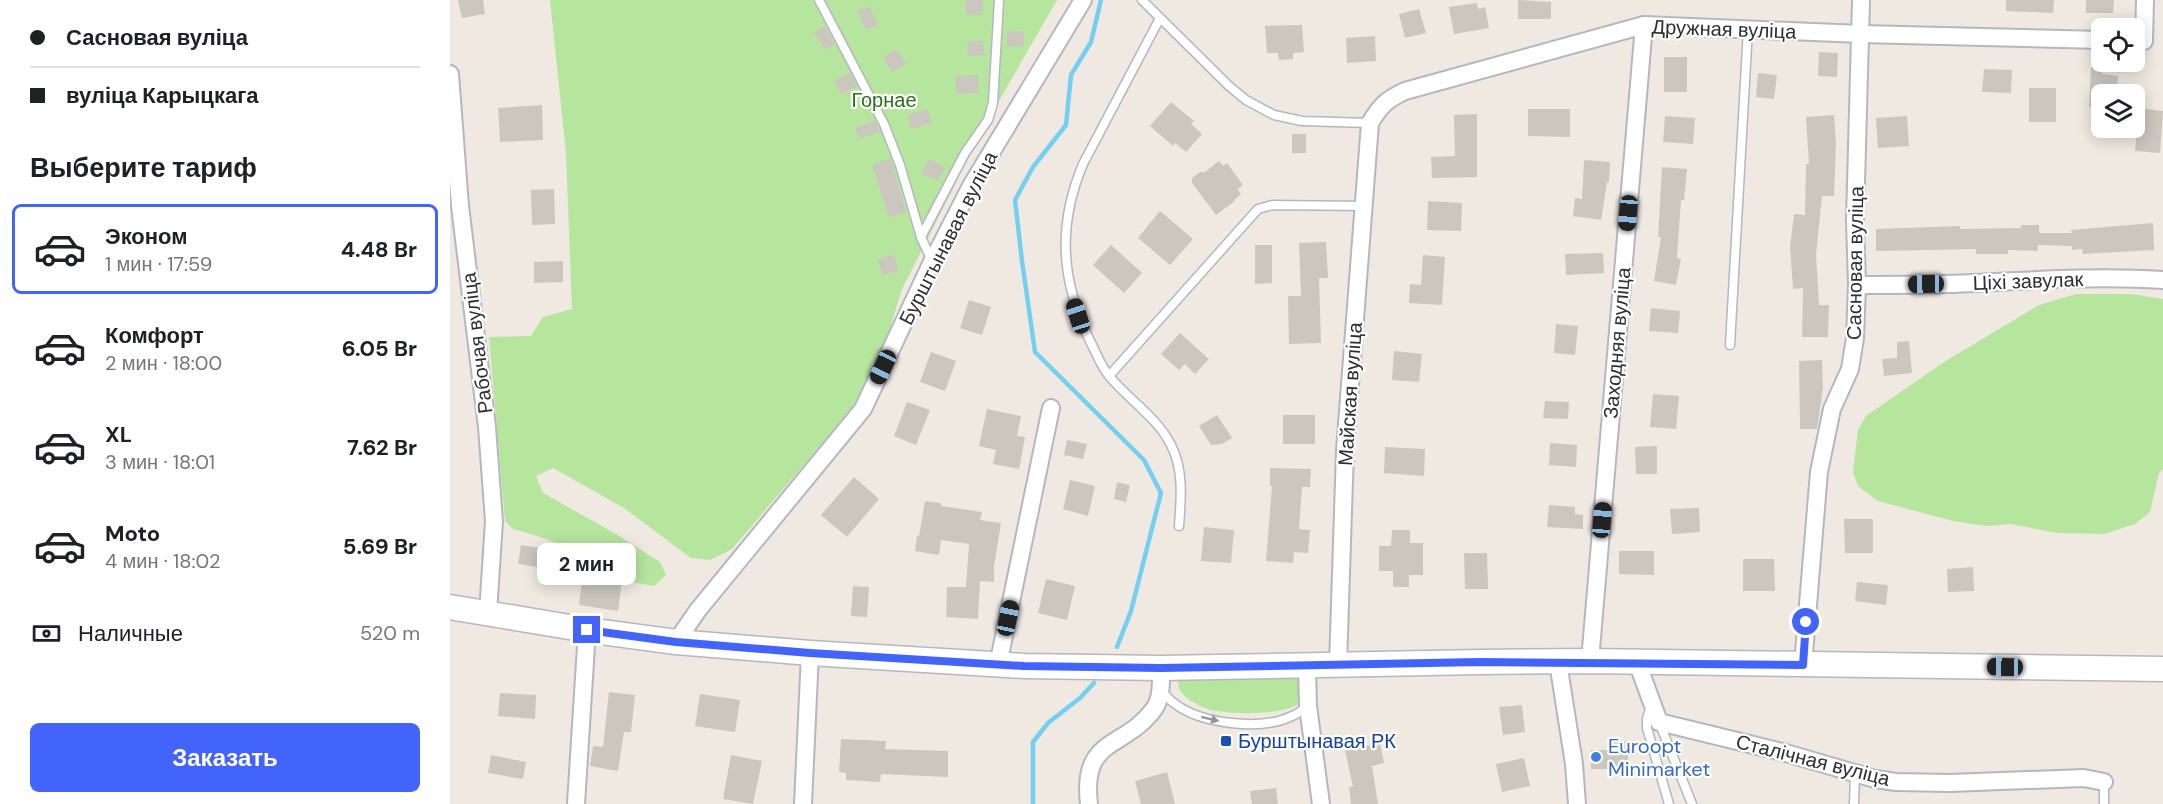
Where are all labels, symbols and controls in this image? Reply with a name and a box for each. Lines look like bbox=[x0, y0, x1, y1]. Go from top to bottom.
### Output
street label: Дружная вуліца bbox=[1651, 13, 1798, 45]
map controls bbox=[2091, 18, 2145, 138]
button: locate bbox=[2091, 18, 2145, 72]
text: Сасновая вуліца bbox=[66, 23, 248, 52]
text: вуліца Карыцкага bbox=[66, 81, 259, 110]
button: layers bbox=[2091, 84, 2145, 138]
park label: Горнае bbox=[851, 87, 917, 113]
street label: Бурштынавая вуліца bbox=[893, 146, 1003, 329]
text: Выберите тариф bbox=[30, 150, 257, 185]
street label: Сасновая вуліца bbox=[1841, 185, 1869, 340]
car bbox=[1617, 194, 1639, 232]
icon: car bbox=[33, 222, 87, 276]
text: Эконом bbox=[105, 222, 188, 251]
text: 4.48 Br bbox=[341, 235, 417, 264]
text: 1 мин · 17:59 bbox=[105, 251, 212, 277]
street label: Заходняя вуліца bbox=[1597, 265, 1637, 420]
street label: Ціхі завулак bbox=[1972, 266, 2084, 296]
street label: Рабочая вуліца bbox=[455, 270, 499, 415]
car bbox=[1908, 275, 1944, 293]
car bbox=[1064, 296, 1092, 336]
street label: Майская вуліца bbox=[1332, 320, 1368, 467]
icon: car bbox=[33, 321, 87, 375]
text: Комфорт bbox=[105, 321, 204, 350]
text: 6.05 Br bbox=[342, 334, 417, 363]
car bbox=[867, 347, 899, 387]
text: 2 мин · 18:00 bbox=[105, 350, 222, 376]
icon: car bbox=[33, 420, 87, 474]
text: XL bbox=[105, 420, 132, 449]
text: 7.62 Br bbox=[347, 433, 417, 462]
text: 3 мин · 18:01 bbox=[105, 449, 215, 475]
car bbox=[1591, 501, 1613, 539]
icon: car bbox=[33, 519, 87, 573]
text: Moto bbox=[105, 519, 160, 548]
text: 5.69 Br bbox=[343, 532, 417, 561]
callout: 2 мин bbox=[538, 543, 636, 585]
text: 4 мин · 18:02 bbox=[105, 548, 220, 574]
text: 2 мин bbox=[559, 551, 614, 577]
car bbox=[995, 599, 1021, 637]
route start bbox=[1792, 608, 1819, 635]
route end bbox=[573, 616, 600, 643]
icon: cash bbox=[30, 617, 63, 650]
text: Наличные bbox=[78, 619, 183, 648]
text: 520 m bbox=[360, 620, 420, 646]
car bbox=[1987, 658, 2023, 676]
one-way arrow bbox=[1201, 714, 1219, 724]
button: Заказать bbox=[30, 723, 420, 792]
place label: Бурштынавая РК bbox=[1238, 728, 1396, 754]
street label: Сталічная вуліца bbox=[1733, 728, 1894, 792]
place label: Euroopt Minimarket bbox=[1608, 733, 1710, 782]
marker: Бурштынавая РК bbox=[1219, 734, 1233, 748]
marker: Euroopt Minimarket bbox=[1589, 750, 1603, 764]

